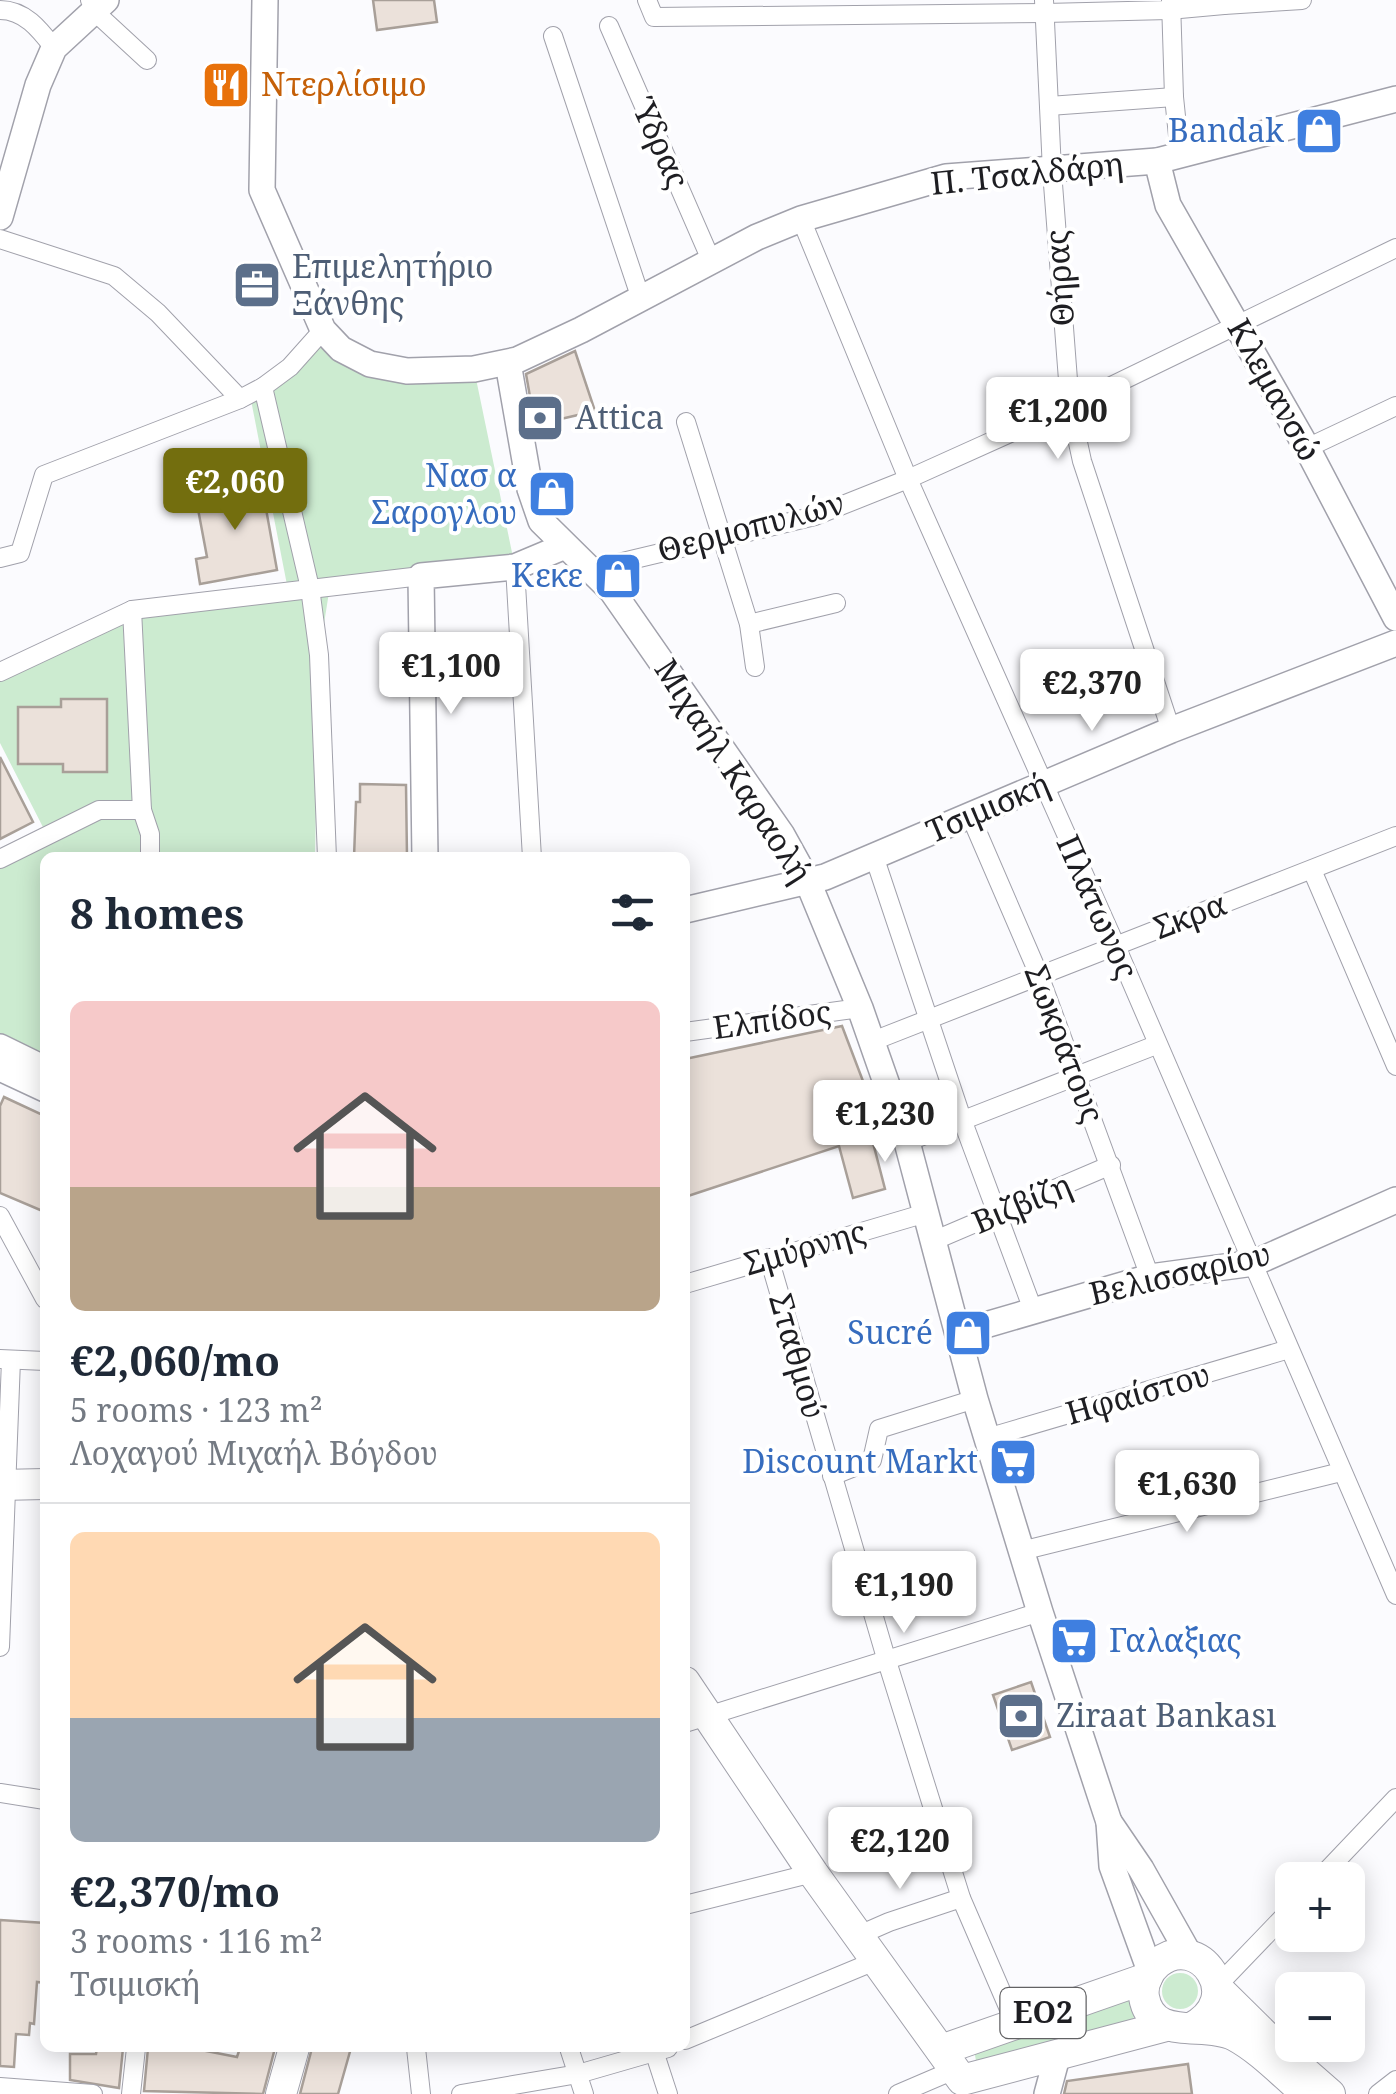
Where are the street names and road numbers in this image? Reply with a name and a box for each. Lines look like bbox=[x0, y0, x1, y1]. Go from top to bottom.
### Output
street label: Ύδρας bbox=[622, 89, 700, 195]
street label: Π. Τσαλδάρη bbox=[929, 141, 1125, 204]
street label: Θήρας bbox=[1034, 228, 1083, 328]
street label: Κλεμανσώ bbox=[1219, 310, 1332, 468]
street label: Θερμοπυλών bbox=[652, 480, 849, 571]
street label: Μιχαήλ Καραολή bbox=[646, 650, 823, 890]
street label: Τσιμισκή bbox=[919, 761, 1056, 852]
street label: Πλάτωνος bbox=[1048, 828, 1149, 985]
street label: Σκρα bbox=[1147, 881, 1232, 948]
street label: Σωκράτους bbox=[1016, 958, 1115, 1129]
street label: Ελπίδος bbox=[710, 989, 834, 1048]
street label: Βιζβίζη bbox=[965, 1162, 1078, 1243]
street label: Σμύρνης bbox=[739, 1209, 870, 1284]
street label: Βελισσαρίου bbox=[1085, 1231, 1275, 1314]
street label: Σταθμού bbox=[760, 1288, 837, 1423]
street label: Ηφαίστου bbox=[1061, 1351, 1215, 1434]
road number: ΕΟ2 bbox=[1000, 1988, 1086, 2038]

